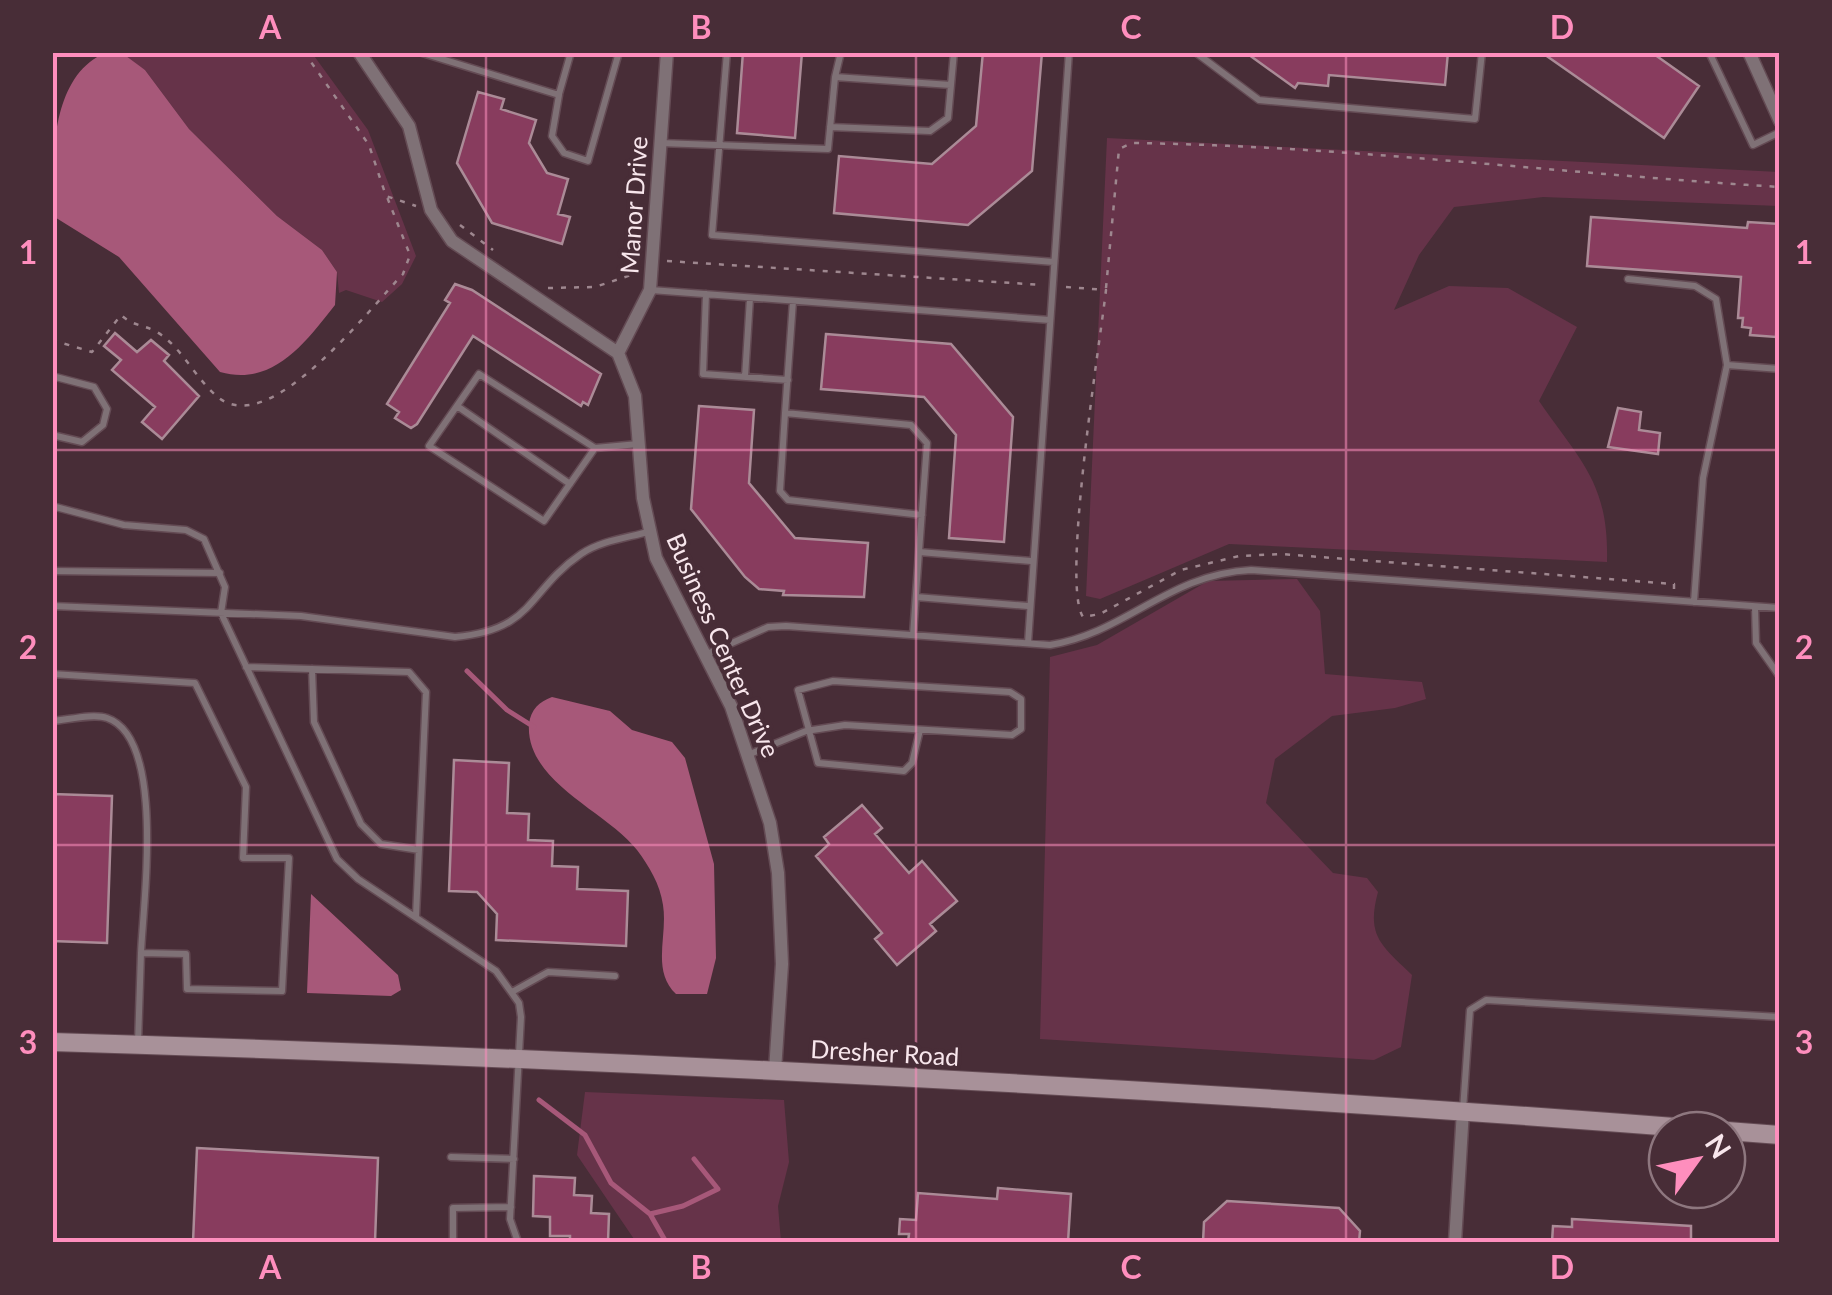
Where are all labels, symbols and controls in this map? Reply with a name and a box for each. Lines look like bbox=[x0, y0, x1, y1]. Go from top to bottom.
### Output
text: A bbox=[258, 7, 282, 46]
text: B bbox=[690, 7, 712, 46]
text: C bbox=[1120, 7, 1142, 46]
text: D bbox=[1550, 7, 1574, 46]
street label: Manor Drive bbox=[613, 135, 653, 275]
text: 1 bbox=[19, 232, 37, 271]
text: 1 bbox=[1795, 232, 1813, 271]
street label: Business Center Drive bbox=[661, 528, 787, 762]
text: 2 bbox=[19, 627, 37, 666]
text: 2 bbox=[1795, 627, 1813, 666]
text: 3 bbox=[19, 1022, 37, 1061]
text: 3 bbox=[1795, 1022, 1813, 1061]
street label: Dresher Road bbox=[810, 1033, 960, 1071]
north arrow bbox=[1647, 1110, 1747, 1210]
text: N bbox=[1699, 1128, 1739, 1164]
text: A bbox=[258, 1247, 282, 1286]
text: B bbox=[690, 1247, 712, 1286]
text: C bbox=[1120, 1247, 1142, 1286]
text: D bbox=[1550, 1247, 1574, 1286]

